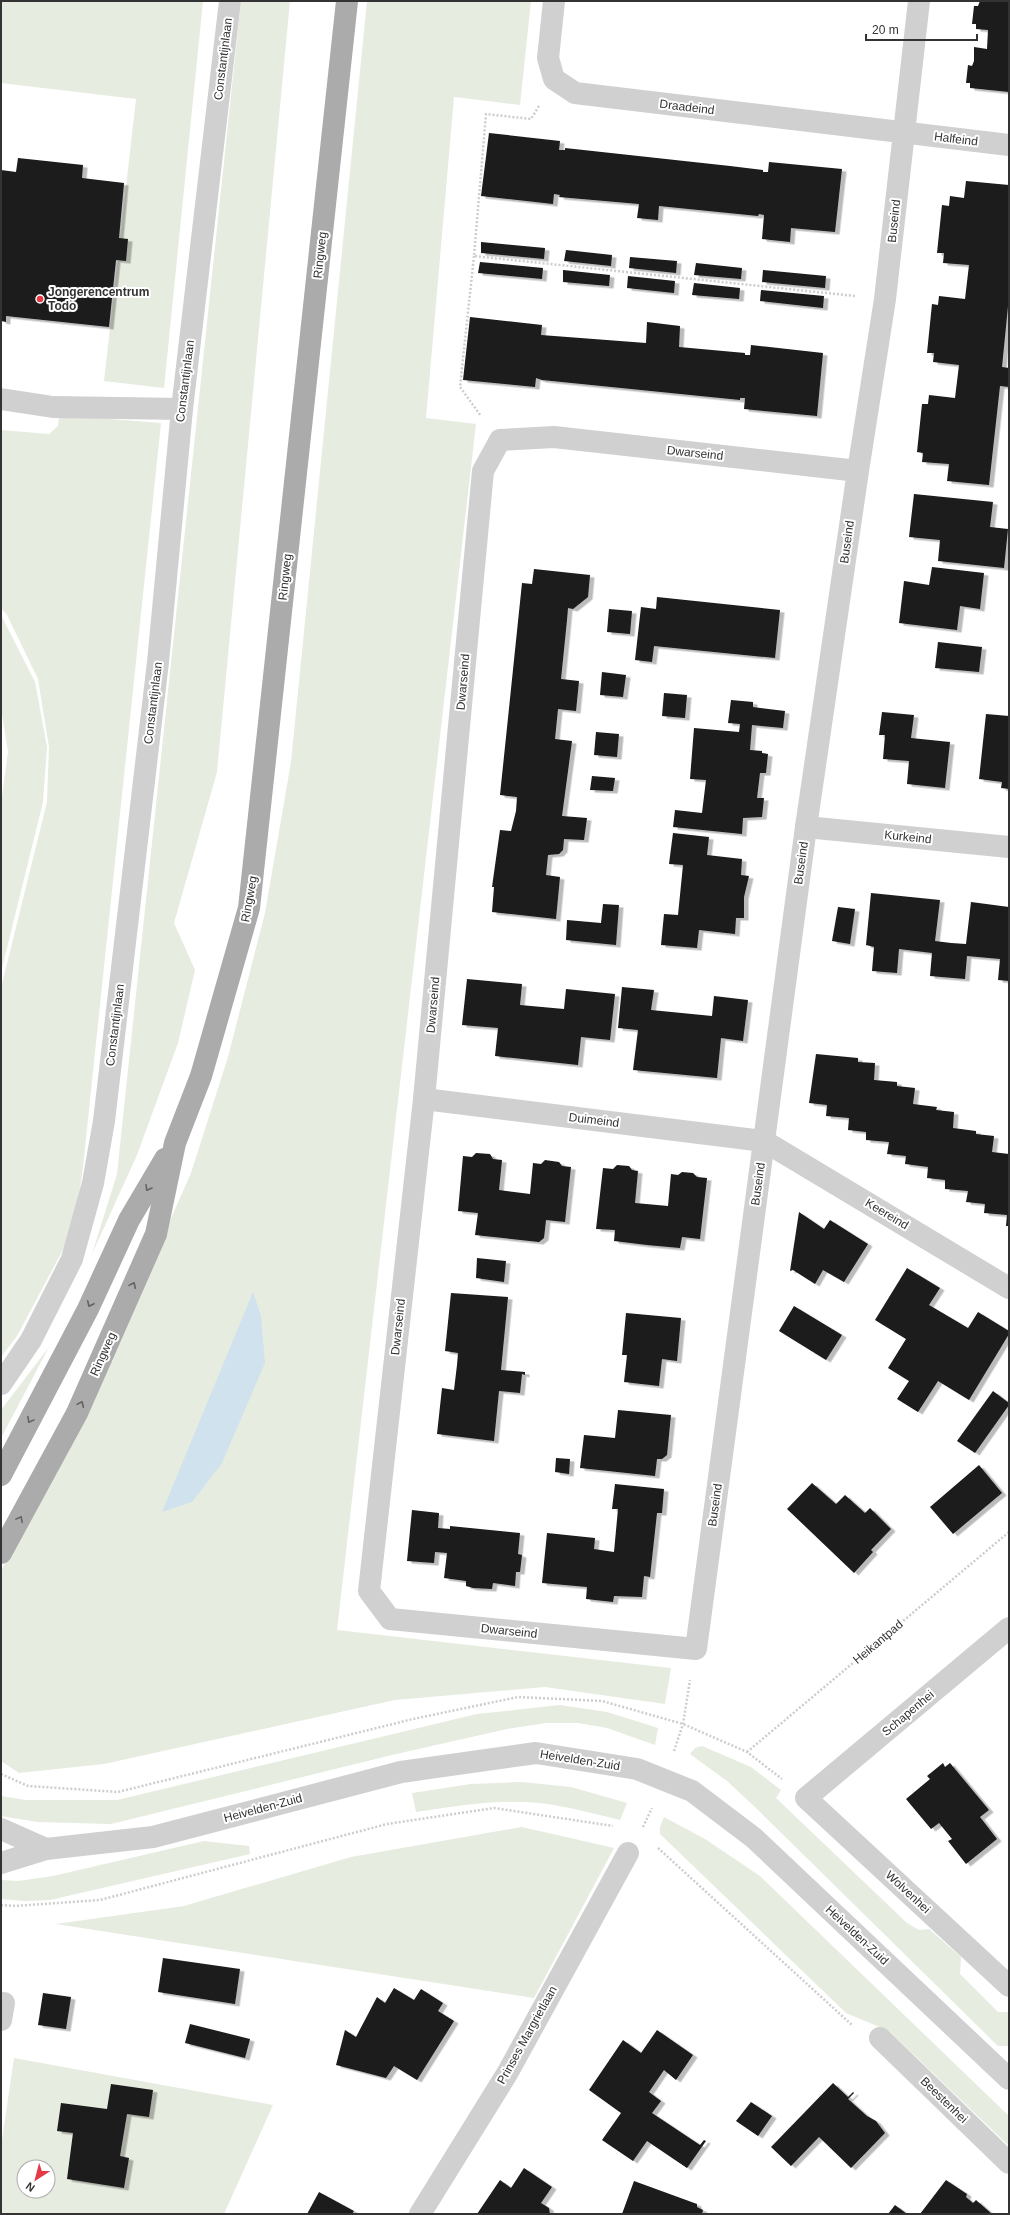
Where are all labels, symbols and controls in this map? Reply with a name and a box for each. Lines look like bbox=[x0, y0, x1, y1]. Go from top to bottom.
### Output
scale bar bbox=[866, 16, 977, 42]
street label: Constantijnlaan bbox=[211, 17, 235, 101]
text: 20 m bbox=[872, 23, 899, 37]
street label: Draadeind bbox=[659, 97, 715, 117]
street label: Halfeind bbox=[933, 129, 979, 149]
street label: Buseind bbox=[885, 199, 903, 243]
street label: Ringweg bbox=[311, 231, 329, 279]
place label: Jongerencentrum Todo bbox=[48, 285, 149, 313]
marker: Jongerencentrum Todo bbox=[35, 294, 45, 304]
street label: Constantijnlaan bbox=[173, 339, 197, 423]
street label: Dwarseind bbox=[666, 443, 724, 463]
street label: Buseind bbox=[837, 520, 857, 564]
street label: Ringweg bbox=[276, 553, 294, 601]
street label: Dwarseind bbox=[454, 653, 472, 711]
street label: Constantijnlaan bbox=[141, 661, 165, 745]
street label: Kurkeind bbox=[884, 828, 932, 846]
street label: Buseind bbox=[791, 841, 811, 885]
street label: Ringweg bbox=[238, 875, 260, 923]
street label: Dwarseind bbox=[424, 976, 442, 1034]
street label: Constantijnlaan bbox=[103, 983, 127, 1067]
street label: Duimeind bbox=[568, 1110, 620, 1130]
street label: Buseind bbox=[748, 1162, 768, 1206]
one-way arrow bbox=[146, 1184, 153, 1191]
street label: Keereind bbox=[863, 1196, 911, 1232]
one-way arrow bbox=[128, 1282, 136, 1290]
street label: Dwarseind bbox=[388, 1298, 408, 1356]
one-way arrow bbox=[87, 1300, 95, 1308]
street label: Ringweg bbox=[87, 1330, 119, 1378]
one-way arrow bbox=[76, 1401, 84, 1408]
one-way arrow bbox=[28, 1416, 35, 1423]
street label: Buseind bbox=[705, 1483, 725, 1527]
one-way arrow bbox=[15, 1516, 23, 1524]
street label: Heikantpad bbox=[850, 1617, 906, 1667]
street label: Dwarseind bbox=[480, 1621, 538, 1641]
street label: Schapenhei bbox=[879, 1687, 937, 1739]
street label: Heivelden-Zuid bbox=[539, 1747, 621, 1773]
street label: Heivelden-Zuid bbox=[222, 1791, 304, 1825]
street label: Wolvenhei bbox=[883, 1868, 933, 1916]
street label: Heivelden-Zuid bbox=[823, 1902, 891, 1968]
street label: Prinses Margrietlaan bbox=[494, 1983, 560, 2087]
street label: Beestenhei bbox=[918, 2074, 970, 2126]
north arrow bbox=[16, 2159, 56, 2199]
text: N bbox=[23, 2180, 37, 2194]

